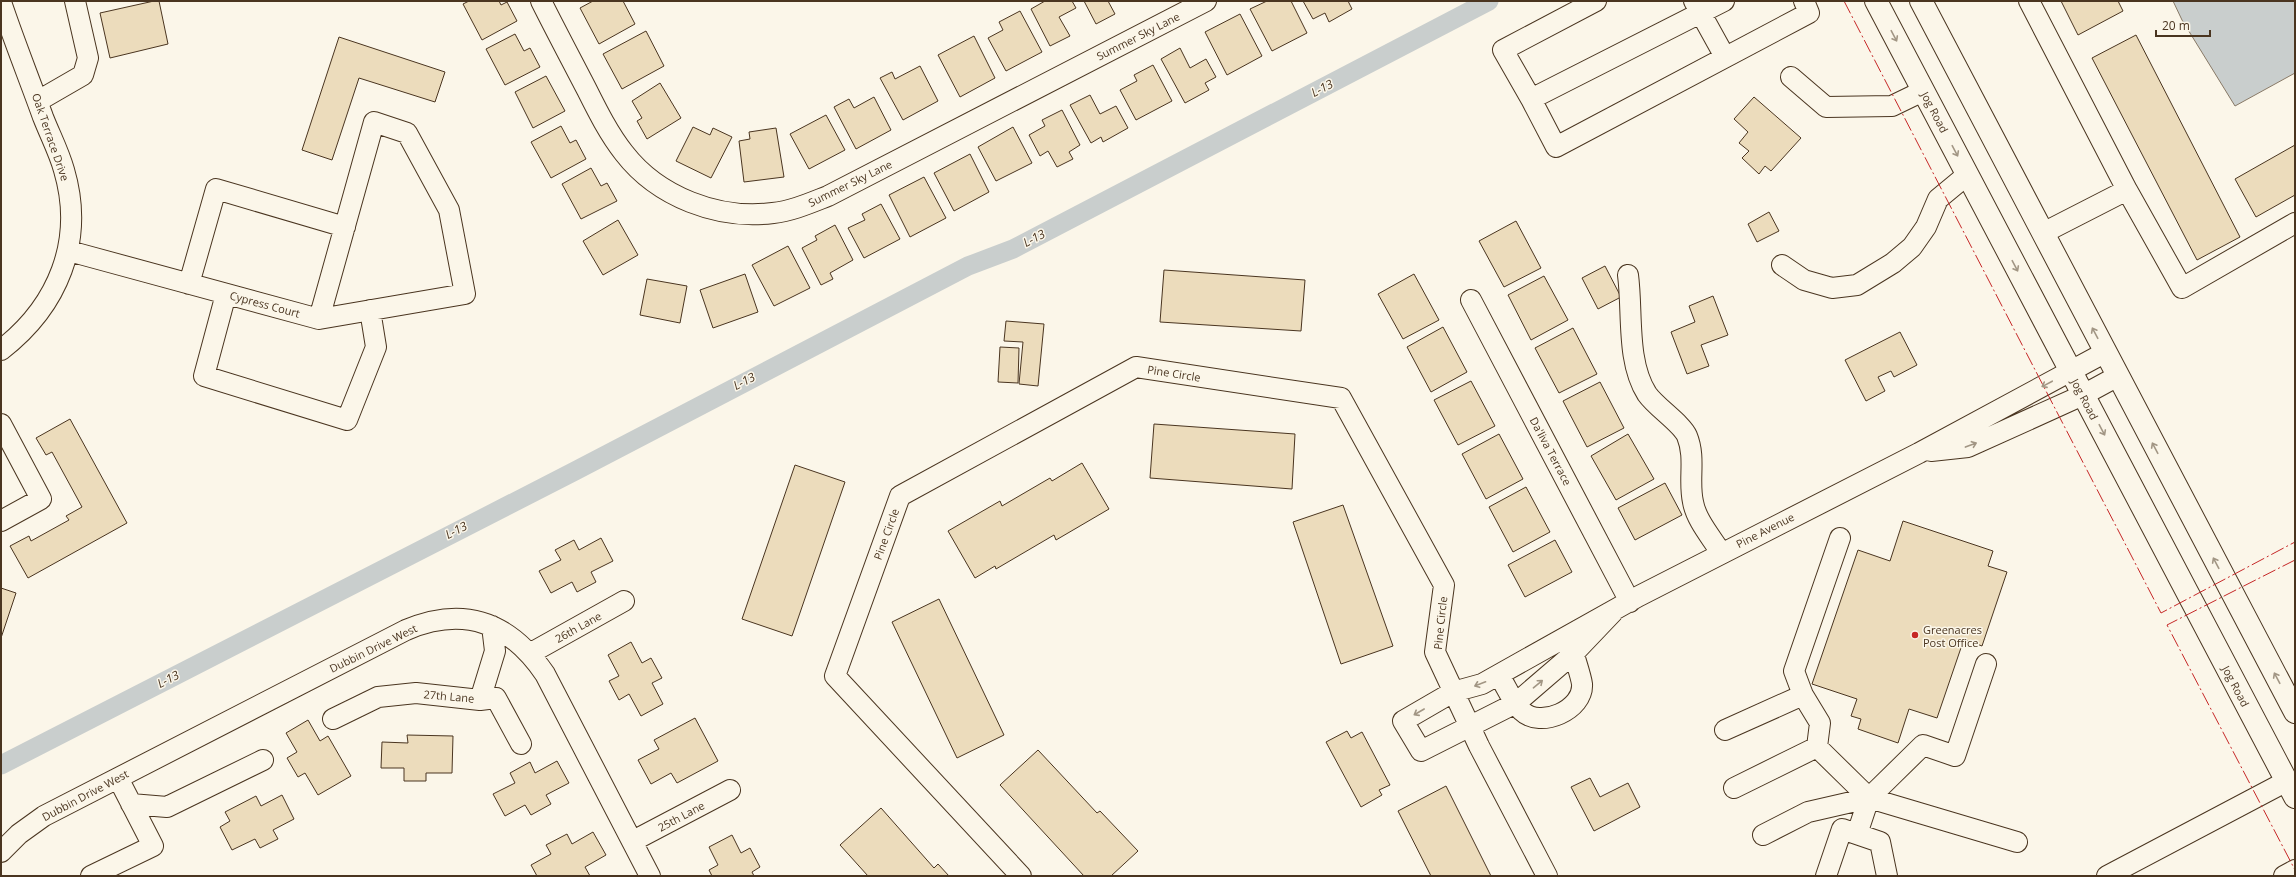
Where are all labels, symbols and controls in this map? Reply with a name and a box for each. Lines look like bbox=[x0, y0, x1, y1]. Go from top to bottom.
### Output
street label: Summer Sky Lane bbox=[1094, 9, 1182, 63]
scale bar bbox=[2156, 12, 2210, 38]
text: 20 m bbox=[2162, 17, 2190, 34]
one-way arrow bbox=[1891, 29, 1899, 41]
water label: L-13 bbox=[1308, 75, 1336, 101]
street label: Jog Road bbox=[1917, 88, 1952, 135]
street label: Oak Terrace Drive bbox=[29, 91, 73, 183]
one-way arrow bbox=[1951, 145, 1959, 157]
street label: Summer Sky Lane bbox=[806, 156, 894, 210]
water label: L-13 bbox=[1020, 225, 1048, 251]
one-way arrow bbox=[2012, 260, 2019, 272]
street label: Cypress Court bbox=[228, 287, 302, 321]
one-way arrow bbox=[2091, 327, 2099, 339]
street label: Pine Circle bbox=[1146, 361, 1202, 385]
water label: L-13 bbox=[730, 368, 758, 394]
street label: Jog Road bbox=[2067, 375, 2102, 422]
one-way arrow bbox=[2041, 381, 2053, 389]
street label: Da'liva Terrace bbox=[1527, 414, 1575, 488]
one-way arrow bbox=[2098, 424, 2106, 436]
one-way arrow bbox=[1965, 441, 1978, 448]
one-way arrow bbox=[2151, 442, 2159, 454]
street label: Pine Circle bbox=[870, 506, 902, 562]
street label: Pine Avenue bbox=[1733, 509, 1797, 551]
water label: L-13 bbox=[442, 517, 470, 543]
one-way arrow bbox=[2212, 557, 2219, 569]
street label: Pine Circle bbox=[1430, 596, 1450, 650]
street label: 26th Lane bbox=[552, 608, 604, 646]
street label: Dubbin Drive West bbox=[327, 620, 419, 676]
place label: Greenacres Post Office bbox=[1923, 622, 1982, 650]
marker: Greenacres Post Office bbox=[1910, 630, 1920, 640]
street label: Jog Road bbox=[2218, 662, 2253, 709]
water label: L-13 bbox=[154, 666, 182, 692]
one-way arrow bbox=[2273, 672, 2280, 684]
one-way arrow bbox=[1475, 680, 1487, 688]
one-way arrow bbox=[1533, 680, 1543, 689]
street label: 27th Lane bbox=[423, 686, 475, 706]
one-way arrow bbox=[1413, 708, 1425, 716]
street label: Dubbin Drive West bbox=[39, 766, 131, 824]
street label: 25th Lane bbox=[655, 797, 707, 835]

